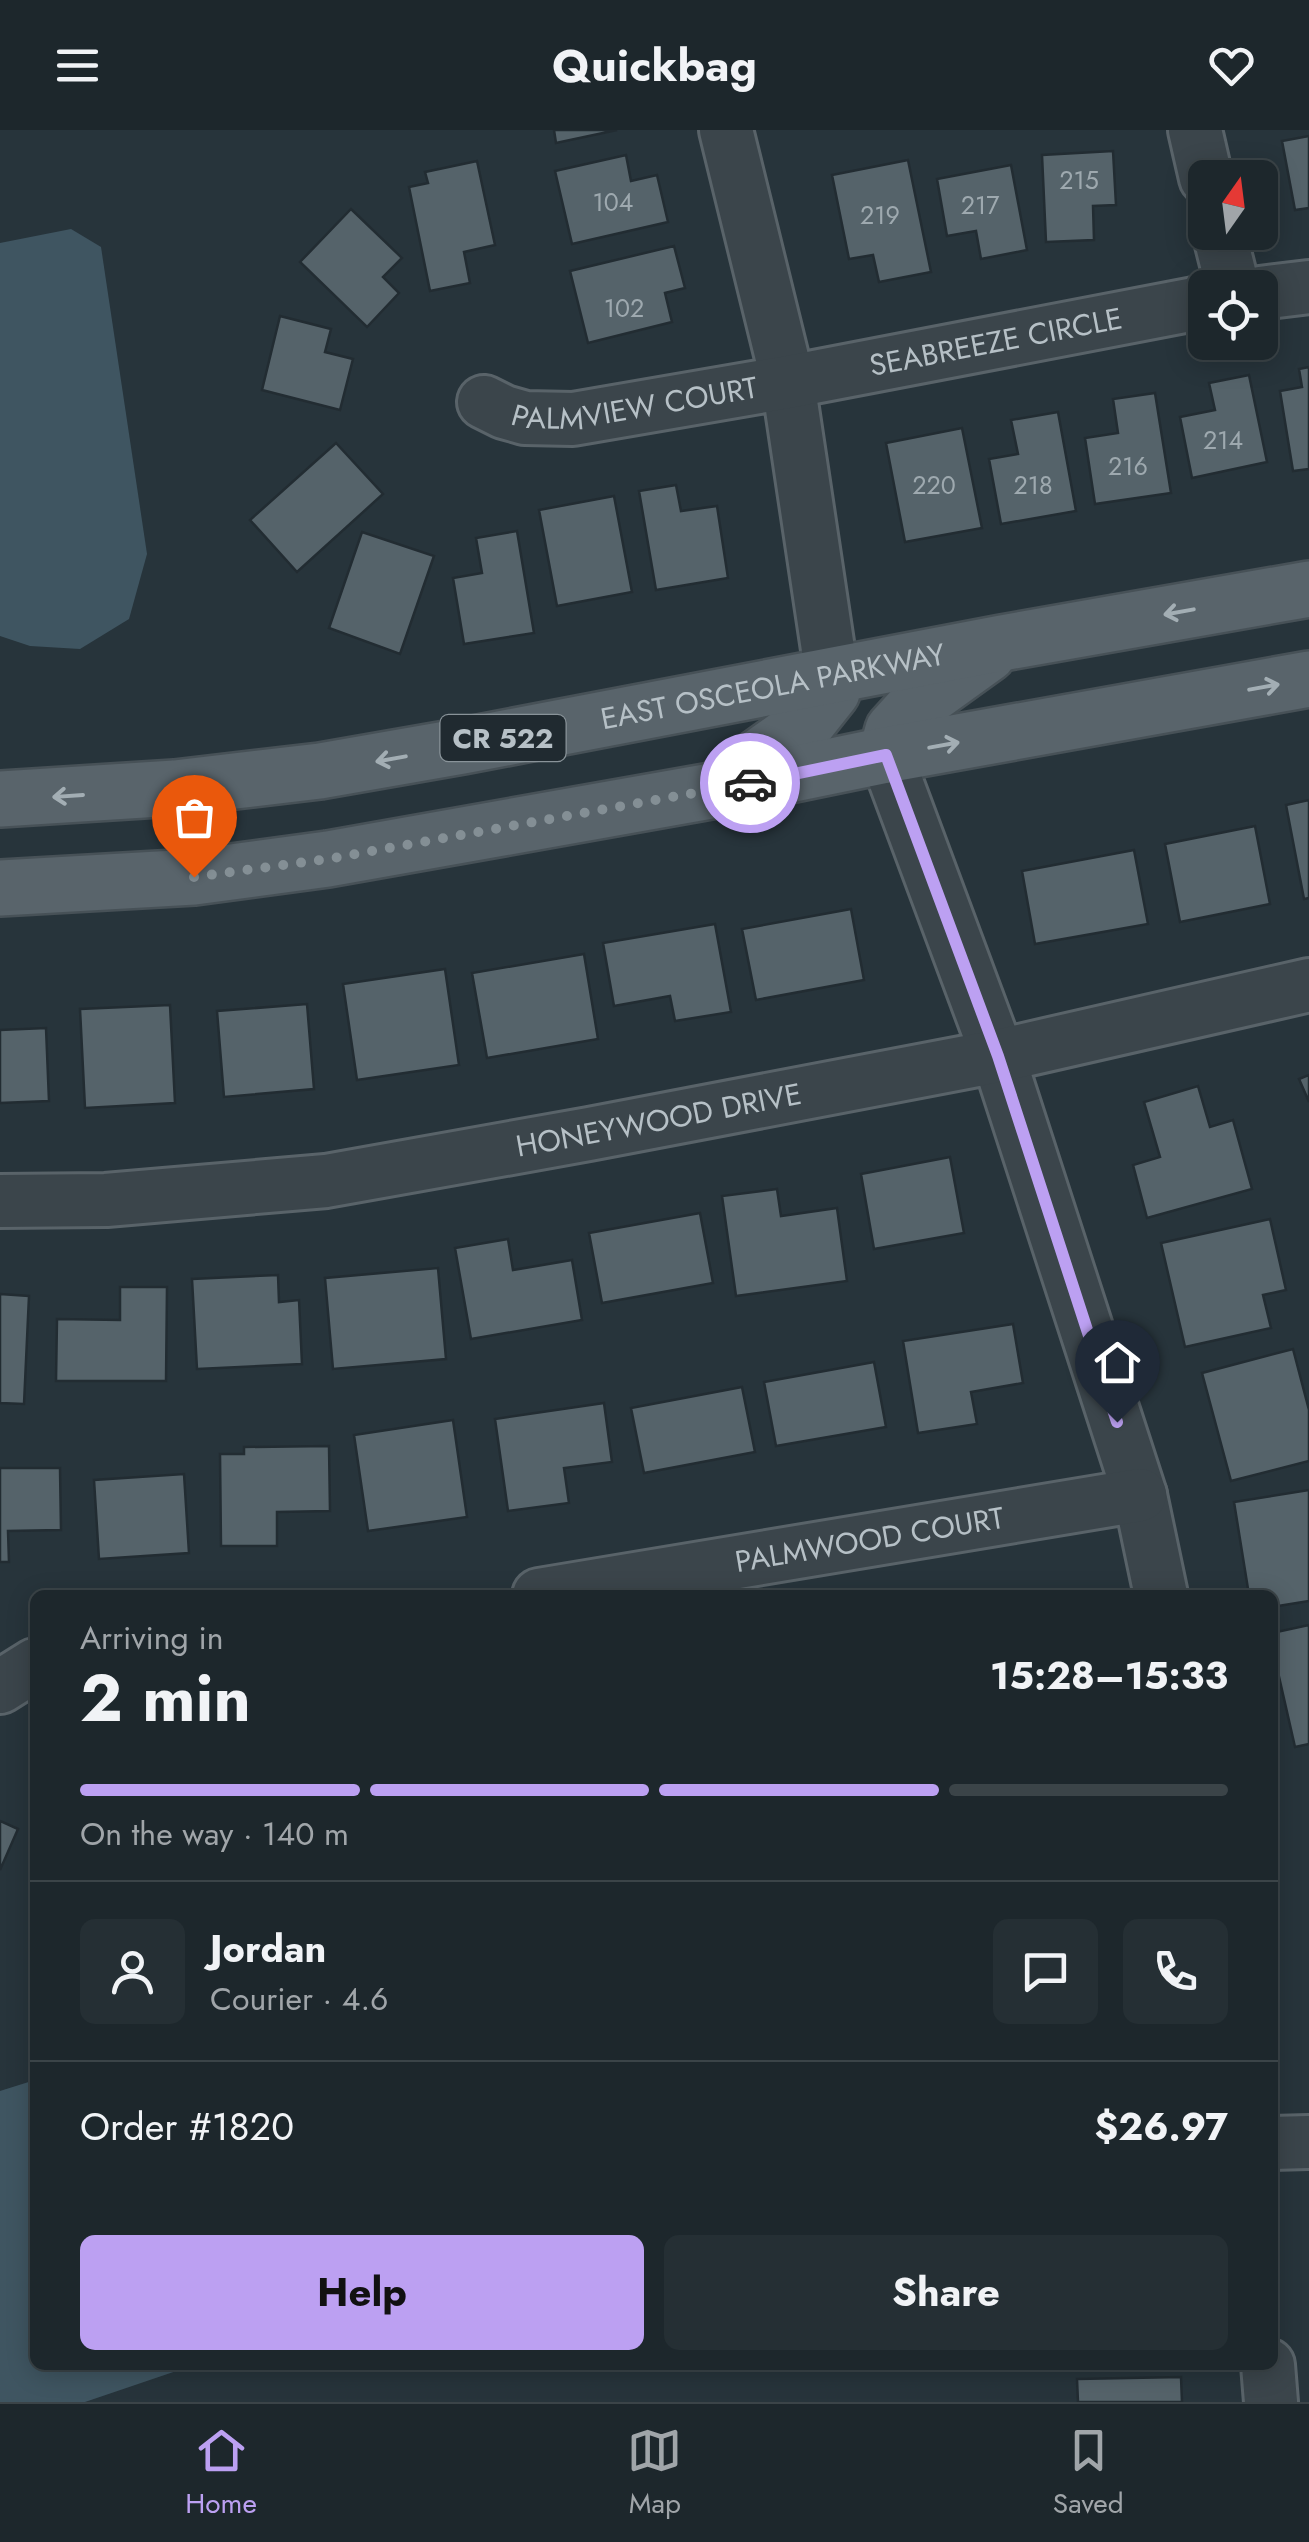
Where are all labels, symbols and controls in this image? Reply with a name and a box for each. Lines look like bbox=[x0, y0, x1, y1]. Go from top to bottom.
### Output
text: Quickbag bbox=[552, 33, 757, 98]
icon: menu bbox=[50, 38, 105, 93]
icon: heart bbox=[1204, 38, 1259, 93]
north arrow bbox=[1188, 160, 1278, 250]
map controls bbox=[1188, 160, 1278, 360]
house number: 215 bbox=[1059, 162, 1099, 198]
house number: 104 bbox=[593, 184, 633, 220]
house number: 217 bbox=[961, 187, 999, 223]
house number: 219 bbox=[860, 197, 900, 233]
button: locate bbox=[1188, 270, 1278, 360]
house number: 102 bbox=[604, 290, 644, 326]
street label: SEABREEZE CIRCLE bbox=[866, 296, 1126, 387]
street label: PALMVIEW COURT bbox=[506, 366, 761, 440]
house number: 214 bbox=[1203, 422, 1243, 458]
house number: 216 bbox=[1108, 448, 1148, 484]
house number: 220 bbox=[912, 467, 956, 503]
house number: 218 bbox=[1013, 467, 1053, 503]
one-way arrow bbox=[1163, 603, 1195, 622]
street label: EAST OSCEOLA PARKWAY bbox=[597, 632, 949, 740]
one-way arrow bbox=[1247, 677, 1279, 696]
road number: CR 522 bbox=[440, 715, 566, 761]
courier bbox=[700, 733, 800, 833]
one-way arrow bbox=[927, 735, 959, 754]
one-way arrow bbox=[375, 750, 407, 769]
icon: car bbox=[723, 756, 778, 811]
pin bbox=[152, 775, 237, 878]
one-way arrow bbox=[52, 787, 84, 806]
icon: bag bbox=[167, 790, 222, 845]
street label: HONEYWOOD DRIVE bbox=[512, 1072, 805, 1168]
pin bbox=[1075, 1320, 1160, 1423]
icon: home bbox=[1090, 1335, 1145, 1390]
street label: PALMWOOD COURT bbox=[732, 1496, 1007, 1583]
text: Arriving in bbox=[80, 1615, 224, 1661]
text: 15:28–15:33 bbox=[990, 1648, 1228, 1703]
text: 2 min bbox=[80, 1651, 251, 1745]
text: On the way · 140 m bbox=[80, 1811, 349, 1857]
button: person bbox=[80, 1919, 185, 2024]
button: chat bbox=[993, 1919, 1098, 2024]
button: phone bbox=[1123, 1919, 1228, 2024]
text: Jordan bbox=[210, 1921, 326, 1976]
text: Courier · 4.6 bbox=[210, 1976, 388, 2022]
text: Order #1820 bbox=[80, 2099, 294, 2154]
text: $26.97 bbox=[1095, 2099, 1228, 2154]
button: Help bbox=[80, 2235, 644, 2350]
button: Share bbox=[664, 2235, 1228, 2350]
tab: Home bbox=[185, 2423, 257, 2524]
tab: Map bbox=[627, 2423, 682, 2524]
tab: Saved bbox=[1053, 2423, 1124, 2524]

